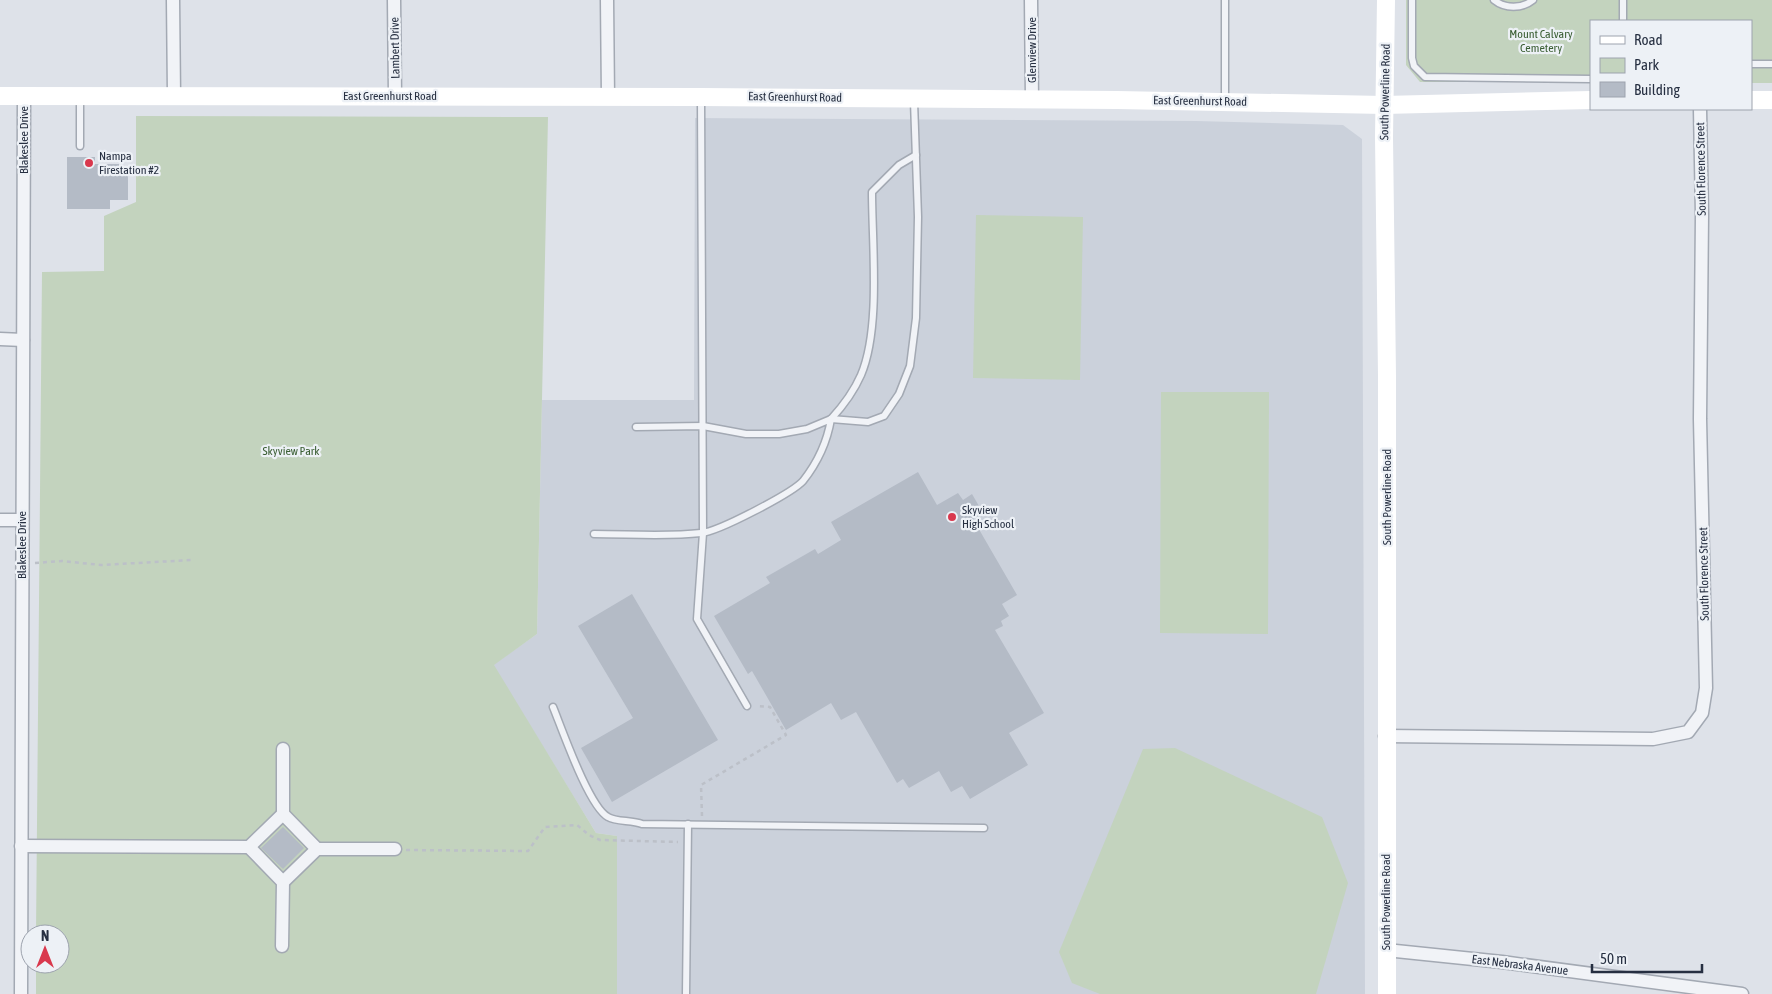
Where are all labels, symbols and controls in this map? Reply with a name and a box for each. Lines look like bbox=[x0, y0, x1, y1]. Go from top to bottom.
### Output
street label: Lambert Drive bbox=[387, 17, 403, 79]
street label: Glenview Drive bbox=[1025, 17, 1039, 83]
legend bbox=[1590, 20, 1752, 110]
park label: Mount Calvary Cemetery bbox=[1509, 27, 1573, 55]
text: Road bbox=[1634, 31, 1663, 48]
street label: South Powerline Road bbox=[1377, 44, 1393, 140]
text: Park bbox=[1634, 56, 1659, 73]
text: Building bbox=[1634, 81, 1680, 98]
street label: East Greenhurst Road bbox=[343, 89, 437, 103]
street label: East Greenhurst Road bbox=[748, 89, 842, 105]
street label: East Greenhurst Road bbox=[1153, 93, 1247, 109]
street label: Blakeslee Drive bbox=[17, 106, 31, 174]
street label: South Florence Street bbox=[1693, 122, 1709, 216]
place label: Nampa Firestation #2 bbox=[99, 149, 159, 177]
marker: Nampa Firestation #2 bbox=[83, 157, 95, 169]
park label: Skyview Park bbox=[262, 444, 320, 458]
street label: South Powerline Road bbox=[1380, 449, 1394, 545]
place label: Skyview High School bbox=[962, 503, 1015, 531]
street label: Blakeslee Drive bbox=[15, 511, 29, 579]
marker: Skyview High School bbox=[946, 511, 958, 523]
street label: South Florence Street bbox=[1696, 527, 1712, 621]
street label: South Powerline Road bbox=[1379, 854, 1393, 950]
north arrow bbox=[20, 924, 70, 974]
text: N bbox=[41, 928, 49, 944]
scale bar bbox=[1592, 942, 1702, 974]
text: 50 m bbox=[1600, 950, 1627, 967]
street label: East Nebraska Avenue bbox=[1471, 952, 1569, 978]

